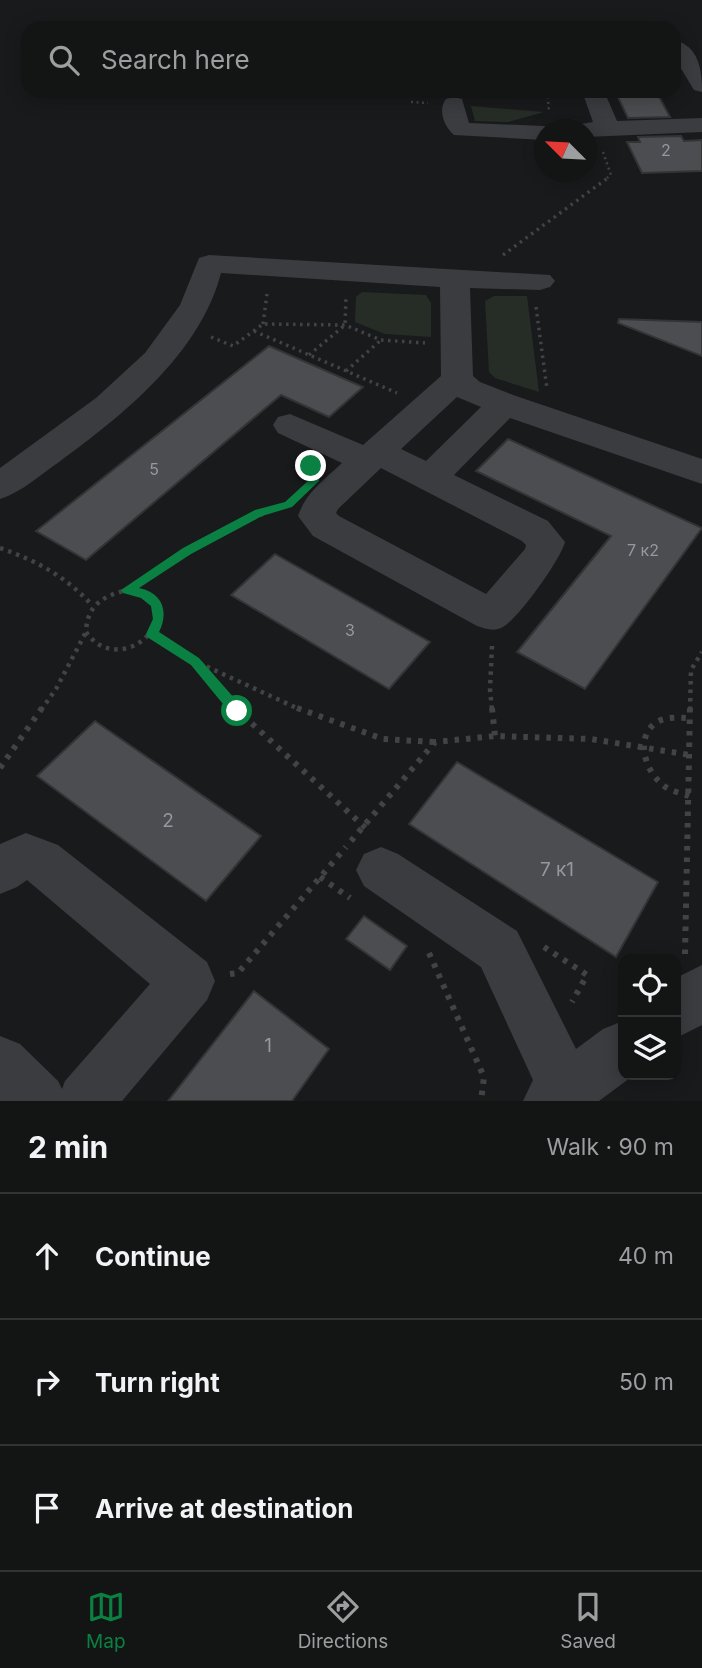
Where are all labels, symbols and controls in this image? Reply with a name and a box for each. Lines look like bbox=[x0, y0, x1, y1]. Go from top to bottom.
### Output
search box bbox=[21, 21, 681, 98]
icon: search bbox=[45, 41, 83, 79]
text: Search here bbox=[101, 44, 250, 75]
north arrow bbox=[534, 119, 597, 182]
house number: 2 bbox=[661, 140, 671, 160]
route end bbox=[295, 450, 326, 481]
house number: 5 bbox=[149, 459, 159, 479]
house number: 7 к2 bbox=[627, 540, 659, 560]
house number: 3 bbox=[345, 620, 355, 640]
route start bbox=[221, 695, 252, 726]
house number: 2 bbox=[162, 809, 174, 832]
house number: 7 к1 bbox=[540, 858, 574, 881]
map controls bbox=[618, 954, 681, 1080]
button: locate bbox=[618, 954, 681, 1017]
button: layers bbox=[618, 1017, 681, 1080]
house number: 1 bbox=[264, 1034, 272, 1057]
text: 2 min bbox=[28, 1129, 108, 1165]
text: Walk · 90 m bbox=[546, 1133, 674, 1161]
icon: ahead bbox=[28, 1237, 66, 1275]
text: Continue bbox=[95, 1241, 211, 1272]
text: 40 m bbox=[618, 1242, 674, 1270]
icon: right bbox=[28, 1363, 66, 1401]
text: Turn right bbox=[95, 1367, 220, 1398]
text: 50 m bbox=[619, 1368, 674, 1396]
icon: arrive bbox=[28, 1489, 66, 1527]
text: Arrive at destination bbox=[95, 1493, 354, 1524]
tab: Map bbox=[86, 1588, 126, 1653]
tab: Directions bbox=[298, 1588, 388, 1653]
tab: Saved bbox=[560, 1588, 616, 1653]

